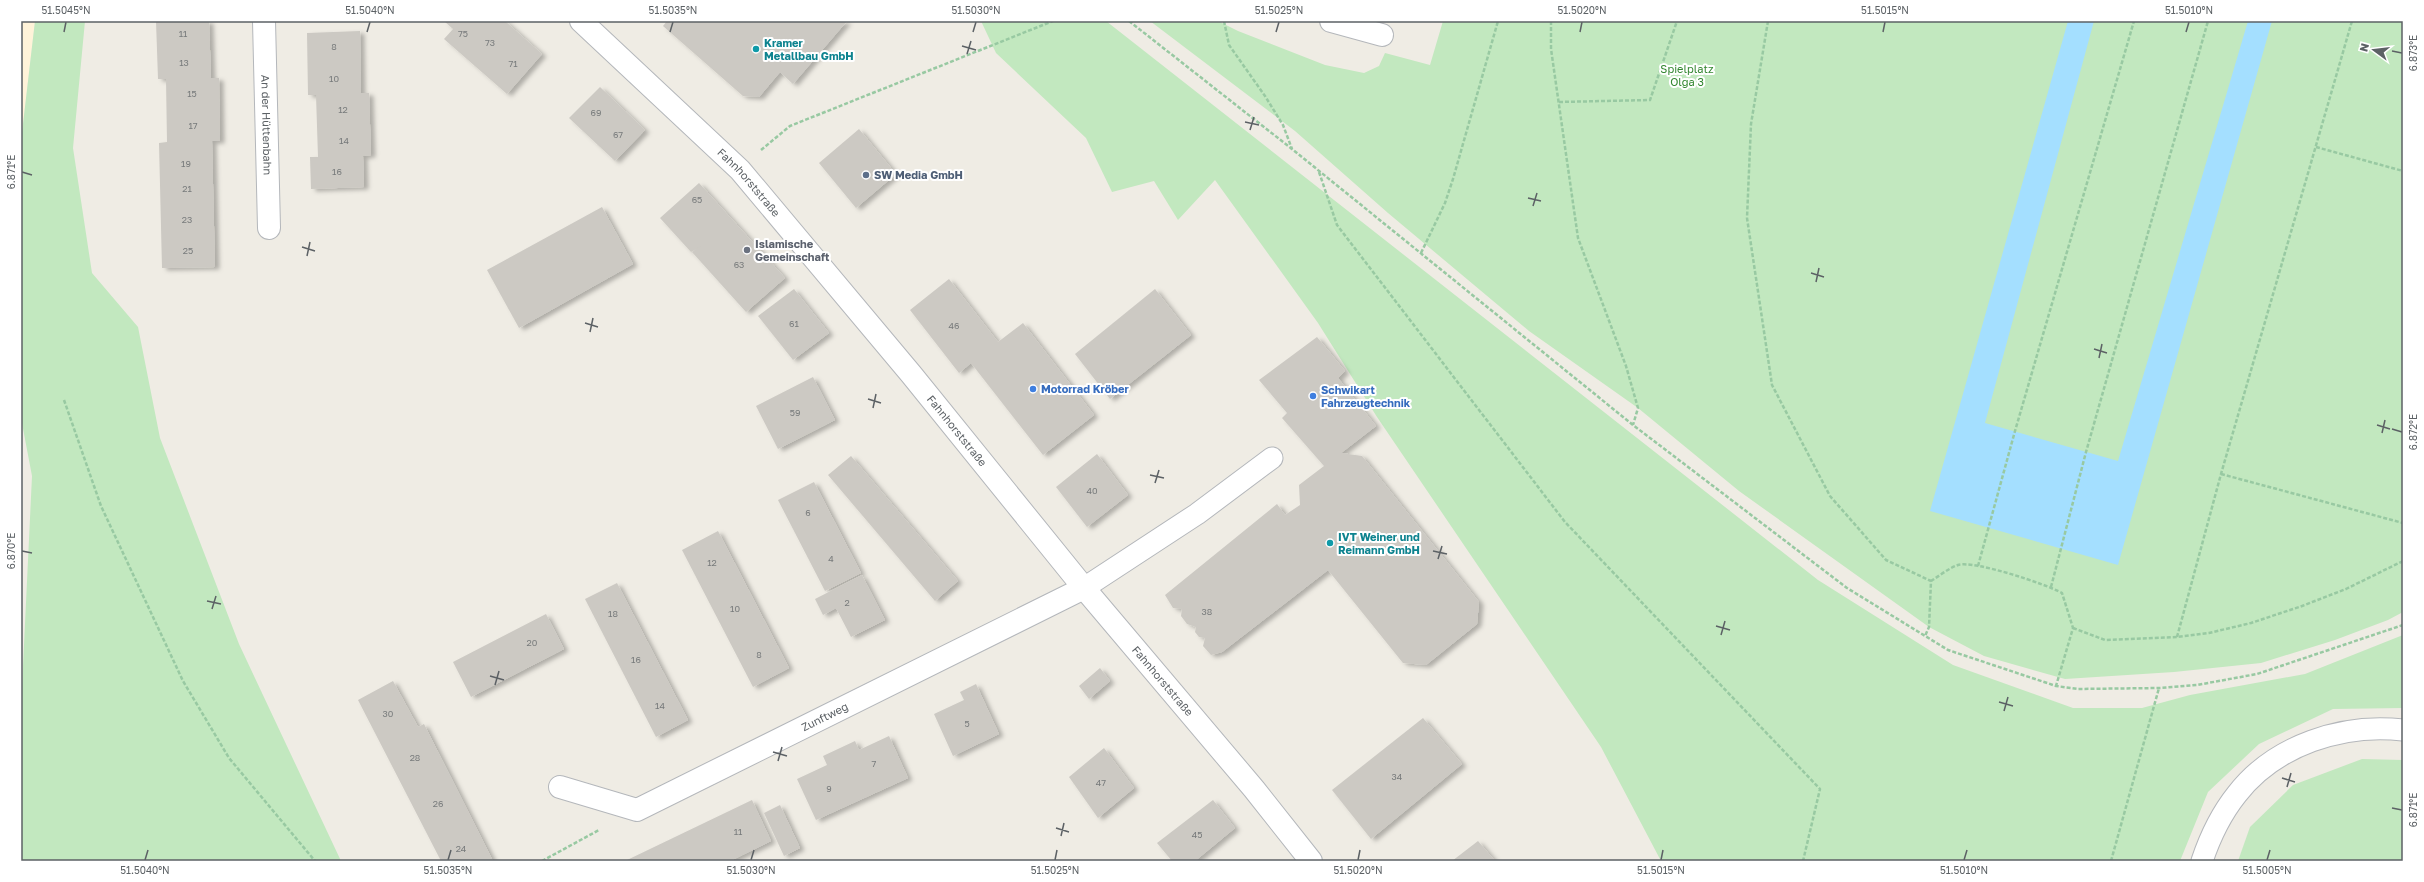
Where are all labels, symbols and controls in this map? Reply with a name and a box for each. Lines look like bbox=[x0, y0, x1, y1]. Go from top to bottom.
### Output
text: 51.5045°N bbox=[41, 4, 91, 16]
text: 51.5040°N bbox=[345, 4, 395, 16]
text: 51.5035°N bbox=[649, 4, 697, 16]
text: 51.5030°N bbox=[951, 4, 1001, 16]
text: 51.5025°N bbox=[1255, 4, 1303, 16]
text: 51.5020°N bbox=[1557, 4, 1607, 16]
text: 51.5015°N bbox=[1861, 4, 1909, 16]
text: 51.5010°N bbox=[2165, 4, 2213, 16]
house number: 11 bbox=[179, 28, 188, 39]
house number: 75 bbox=[458, 28, 468, 39]
north arrow bbox=[2354, 30, 2394, 70]
text: 6.873°E bbox=[2407, 35, 2419, 71]
place label: Kramer Metallbau GmbH bbox=[764, 36, 854, 62]
house number: 73 bbox=[485, 37, 495, 48]
house number: 8 bbox=[331, 41, 337, 52]
text: N bbox=[2356, 42, 2371, 53]
marker: Kramer Metallbau GmbH bbox=[751, 44, 761, 54]
house number: 13 bbox=[179, 57, 189, 68]
house number: 71 bbox=[508, 58, 518, 69]
park label: Spielplatz Olga 3 bbox=[1660, 62, 1714, 88]
house number: 10 bbox=[329, 73, 339, 84]
street label: An der Hüttenbahn bbox=[259, 75, 275, 175]
house number: 15 bbox=[187, 88, 197, 99]
house number: 12 bbox=[338, 104, 348, 115]
house number: 69 bbox=[591, 107, 601, 118]
house number: 17 bbox=[188, 120, 198, 131]
house number: 67 bbox=[613, 129, 623, 140]
house number: 14 bbox=[339, 135, 349, 146]
street label: Fahnhorststraße bbox=[715, 145, 783, 219]
text: 6.871°E bbox=[5, 155, 17, 189]
house number: 19 bbox=[181, 158, 191, 169]
house number: 16 bbox=[332, 166, 342, 177]
place label: SW Media GmbH bbox=[874, 168, 963, 181]
marker: SW Media GmbH bbox=[861, 170, 871, 180]
house number: 21 bbox=[182, 183, 192, 194]
house number: 65 bbox=[692, 194, 702, 205]
house number: 23 bbox=[182, 214, 192, 225]
place label: Islamische Gemeinschaft bbox=[755, 237, 830, 263]
house number: 25 bbox=[183, 245, 193, 256]
marker: Islamische Gemeinschaft bbox=[742, 245, 752, 255]
house number: 63 bbox=[734, 259, 744, 270]
house number: 61 bbox=[789, 318, 800, 329]
house number: 46 bbox=[949, 320, 959, 331]
place label: Motorrad Kröber bbox=[1041, 382, 1130, 395]
place label: Schwikart Fahrzeugtechnik bbox=[1321, 383, 1411, 409]
marker: Motorrad Kröber bbox=[1028, 384, 1038, 394]
marker: Schwikart Fahrzeugtechnik bbox=[1308, 391, 1318, 401]
street label: Fahnhorststraße bbox=[925, 392, 990, 468]
house number: 59 bbox=[790, 407, 800, 418]
text: 6.872°E bbox=[2407, 414, 2419, 450]
house number: 40 bbox=[1086, 485, 1098, 496]
house number: 6 bbox=[805, 507, 811, 518]
place label: IVT Weiner und Reimann GmbH bbox=[1338, 530, 1420, 556]
text: 6.870°E bbox=[5, 533, 17, 569]
marker: IVT Weiner und Reimann GmbH bbox=[1325, 538, 1335, 548]
house number: 4 bbox=[828, 553, 834, 564]
house number: 12 bbox=[707, 557, 717, 568]
house number: 2 bbox=[844, 597, 850, 608]
house number: 10 bbox=[730, 603, 740, 614]
house number: 38 bbox=[1202, 606, 1212, 617]
house number: 18 bbox=[608, 608, 618, 619]
house number: 20 bbox=[527, 637, 538, 648]
street label: Fahnhorststraße bbox=[1130, 643, 1196, 718]
house number: 8 bbox=[756, 649, 762, 660]
house number: 16 bbox=[631, 654, 641, 665]
street label: Zunftweg bbox=[799, 699, 850, 733]
house number: 14 bbox=[655, 700, 665, 711]
house number: 30 bbox=[383, 708, 394, 719]
house number: 5 bbox=[964, 718, 970, 729]
house number: 28 bbox=[410, 752, 420, 763]
house number: 7 bbox=[872, 758, 877, 769]
house number: 34 bbox=[1392, 771, 1403, 782]
house number: 47 bbox=[1096, 777, 1106, 788]
house number: 9 bbox=[826, 783, 832, 794]
text: 6.871°E bbox=[2407, 793, 2419, 827]
house number: 26 bbox=[433, 798, 443, 809]
house number: 11 bbox=[734, 826, 743, 837]
house number: 45 bbox=[1192, 829, 1202, 840]
house number: 24 bbox=[456, 843, 467, 854]
text: 51.5040°N bbox=[120, 864, 170, 876]
text: 51.5035°N bbox=[424, 864, 472, 876]
text: 51.5030°N bbox=[726, 864, 776, 876]
text: 51.5025°N bbox=[1031, 864, 1079, 876]
text: 51.5020°N bbox=[1333, 864, 1383, 876]
text: 51.5015°N bbox=[1637, 864, 1685, 876]
text: 51.5010°N bbox=[1940, 864, 1988, 876]
text: 51.5005°N bbox=[2242, 864, 2292, 876]

